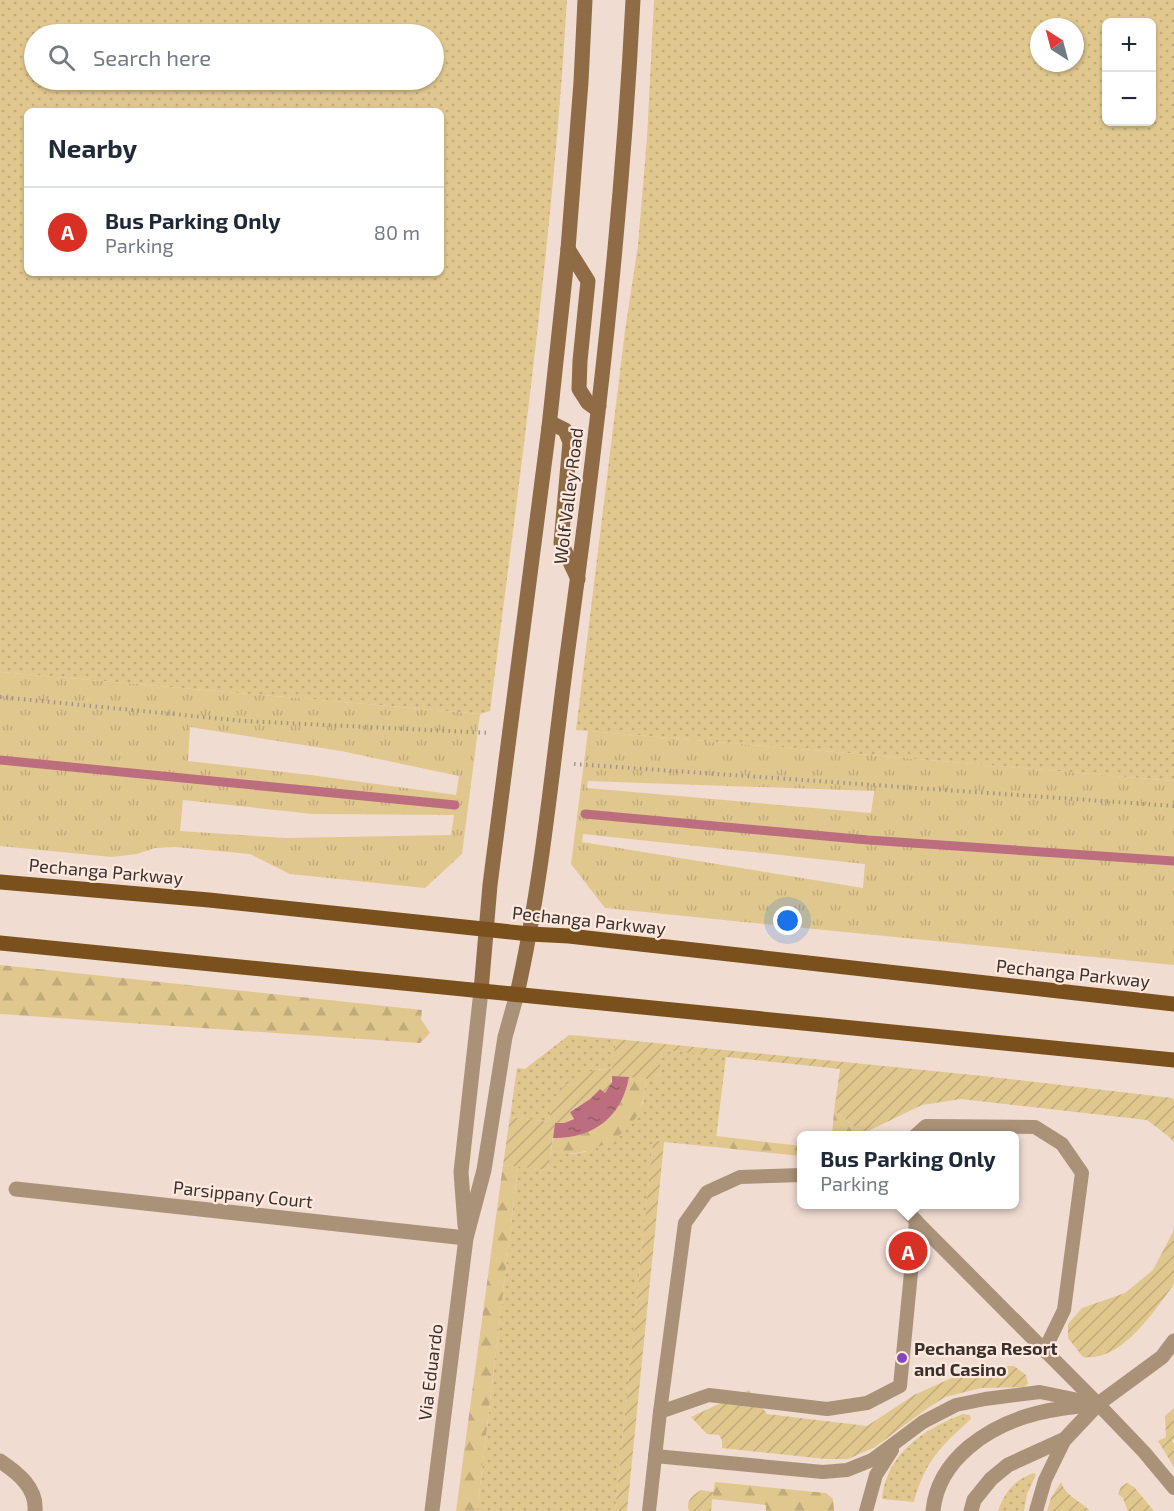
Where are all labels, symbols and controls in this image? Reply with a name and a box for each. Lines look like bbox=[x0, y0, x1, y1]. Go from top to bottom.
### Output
north arrow bbox=[1030, 18, 1084, 72]
map controls bbox=[1102, 18, 1156, 126]
button: + bbox=[1102, 18, 1156, 72]
search box bbox=[24, 24, 444, 90]
icon: search bbox=[45, 41, 78, 74]
text: Search here bbox=[93, 44, 211, 70]
button: − bbox=[1102, 72, 1156, 126]
text: Nearby bbox=[48, 132, 137, 163]
text: Bus Parking Only bbox=[105, 207, 281, 233]
text: A bbox=[61, 220, 74, 244]
text: 80 m bbox=[374, 220, 420, 244]
text: Parking bbox=[105, 233, 174, 257]
street label: Wolf Valley Road bbox=[549, 426, 587, 566]
street label: Pechanga Parkway bbox=[28, 853, 184, 889]
street label: Pechanga Parkway bbox=[511, 901, 668, 939]
your location bbox=[773, 906, 802, 935]
street label: Pechanga Parkway bbox=[995, 954, 1152, 992]
popup bbox=[797, 1131, 1019, 1209]
text: Bus Parking Only bbox=[820, 1145, 996, 1171]
text: Parking bbox=[820, 1171, 889, 1195]
street label: Parsippany Court bbox=[172, 1176, 314, 1212]
pin: A bbox=[888, 1228, 928, 1274]
street label: Via Eduardo bbox=[413, 1322, 447, 1422]
place label: Pechanga Resort and Casino bbox=[914, 1337, 1058, 1380]
marker: Pechanga Resort and Casino bbox=[895, 1351, 909, 1365]

